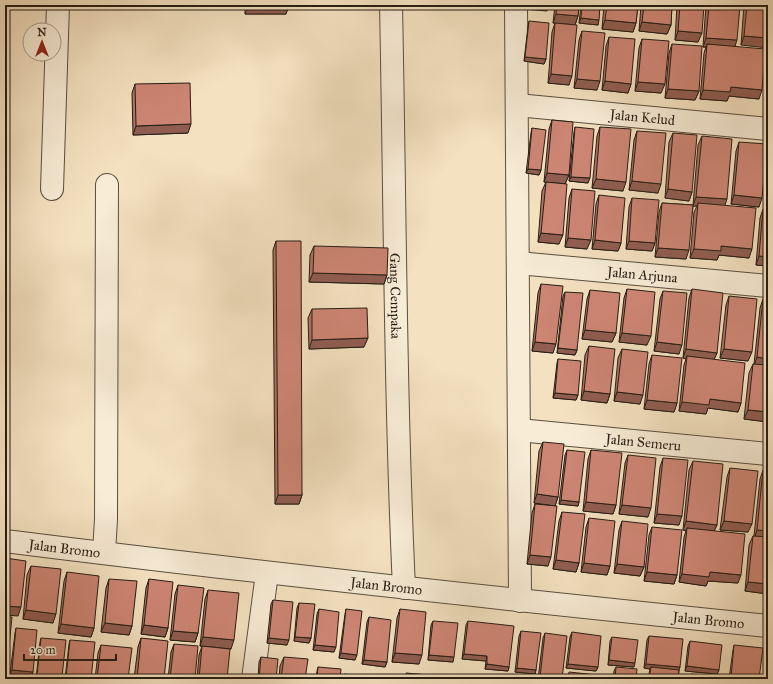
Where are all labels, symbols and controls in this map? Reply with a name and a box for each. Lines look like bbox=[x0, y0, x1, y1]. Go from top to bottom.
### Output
north arrow bbox=[22, 22, 62, 62]
text: N bbox=[37, 26, 47, 39]
street label: Jalan Kelud bbox=[607, 106, 676, 129]
street label: Gang Cempaka bbox=[386, 253, 404, 339]
street label: Jalan Arjuna bbox=[604, 263, 678, 287]
street label: Jalan Semeru bbox=[603, 430, 682, 455]
street label: Jalan Bromo bbox=[26, 536, 101, 562]
street label: Jalan Bromo bbox=[348, 574, 423, 599]
street label: Jalan Bromo bbox=[670, 608, 745, 633]
scale bar bbox=[24, 636, 116, 662]
text: 20 m bbox=[30, 643, 56, 657]

